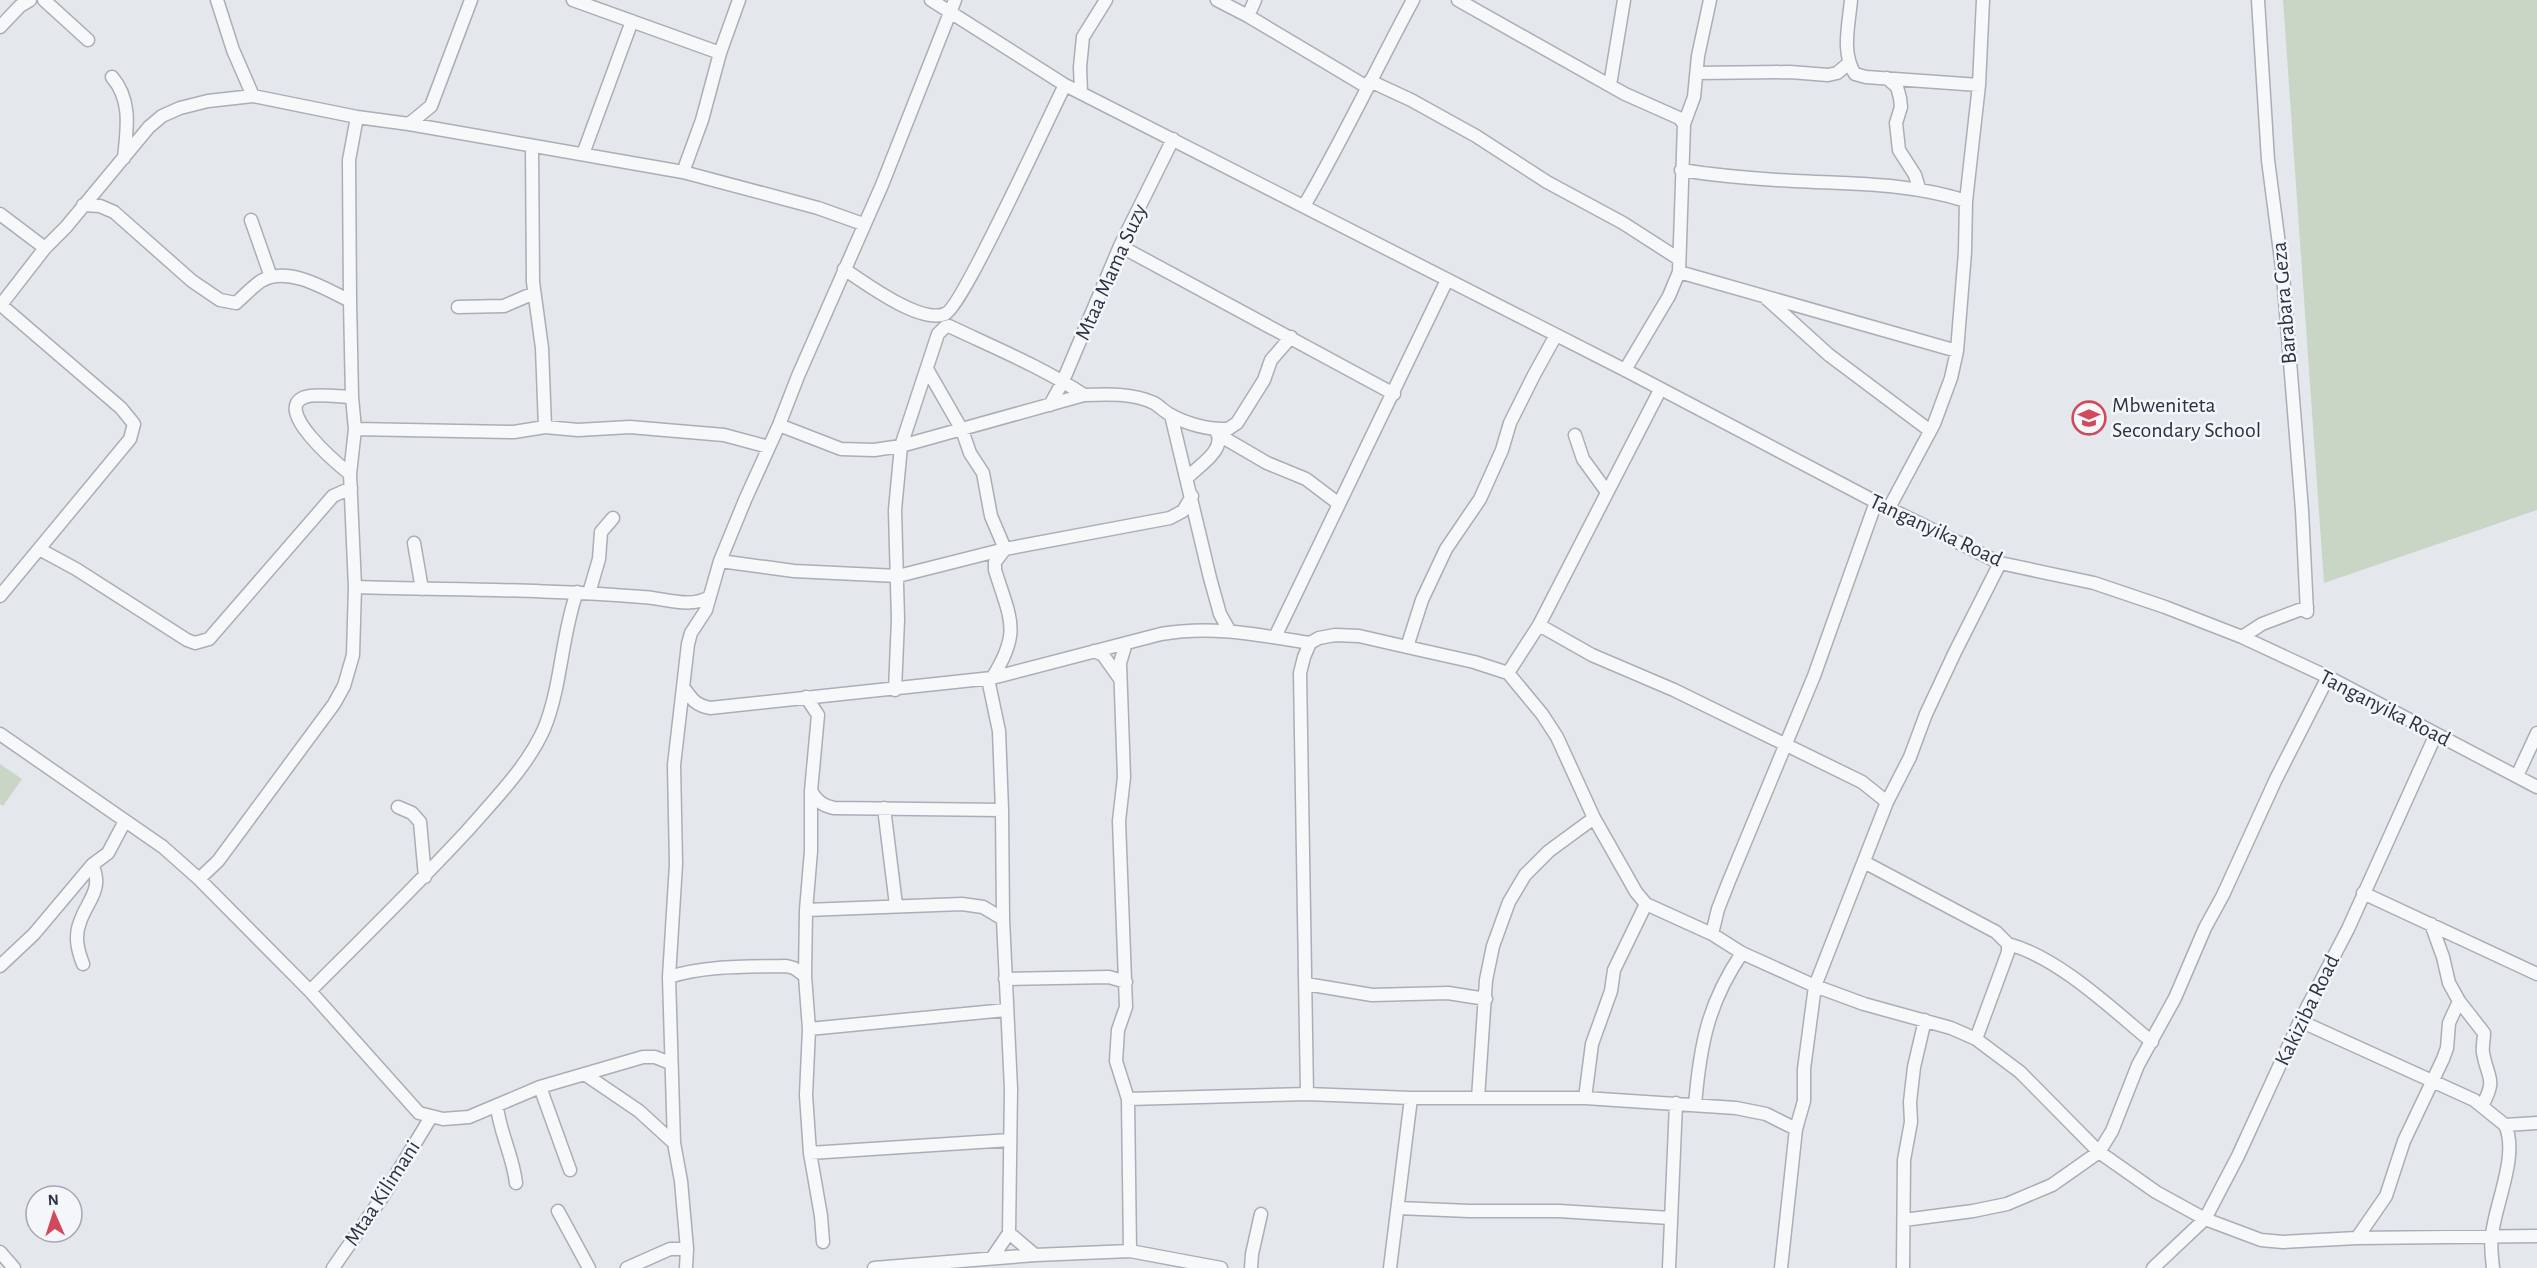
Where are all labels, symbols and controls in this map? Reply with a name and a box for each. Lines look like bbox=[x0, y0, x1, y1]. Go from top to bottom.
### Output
street label: Mtaa Mama Suzy bbox=[1071, 200, 1151, 343]
street label: Barabara Geza bbox=[2268, 241, 2300, 365]
place label: Mbweniteta Secondary School bbox=[2112, 394, 2261, 441]
school or university icon: Mbweniteta Secondary School bbox=[2071, 400, 2107, 436]
street label: Tanganyika Road bbox=[1866, 490, 2006, 570]
street label: Tanganyika Road bbox=[2316, 666, 2454, 750]
street label: Kakiziba Road bbox=[2271, 951, 2343, 1069]
street label: Mtaa Kilimani bbox=[340, 1137, 424, 1249]
north arrow bbox=[24, 1184, 84, 1244]
text: N bbox=[47, 1192, 59, 1208]

